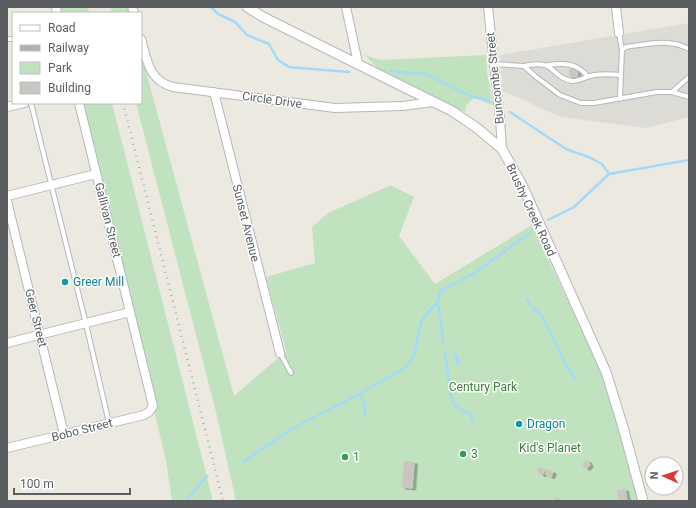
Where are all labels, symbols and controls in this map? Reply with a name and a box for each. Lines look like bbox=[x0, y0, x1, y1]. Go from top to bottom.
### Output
legend bbox=[12, 12, 142, 104]
text: Road bbox=[48, 21, 76, 35]
street label: Buncombe Street bbox=[483, 31, 507, 125]
text: Railway bbox=[48, 41, 89, 55]
text: Park bbox=[48, 61, 73, 75]
text: Building bbox=[48, 81, 91, 95]
street label: Circle Drive bbox=[241, 89, 303, 111]
street label: Brushy Creek Road bbox=[503, 161, 559, 259]
street label: Gallivan Street bbox=[92, 181, 124, 259]
street label: Sunset Avenue bbox=[230, 183, 262, 263]
place label: Greer Mill bbox=[73, 275, 124, 289]
marker: Greer Mill bbox=[60, 277, 70, 287]
street label: Geer Street bbox=[22, 287, 50, 349]
park label: Century Park bbox=[449, 380, 518, 394]
street label: Bobo Street bbox=[50, 416, 114, 444]
place label: Dragon bbox=[527, 417, 565, 431]
marker: Dragon bbox=[514, 419, 524, 429]
park label: Kid's Planet bbox=[519, 441, 581, 455]
place label: 3 bbox=[471, 447, 478, 461]
marker: 3 bbox=[458, 449, 468, 459]
place label: 1 bbox=[353, 450, 360, 464]
marker: 1 bbox=[340, 452, 350, 462]
north arrow bbox=[644, 456, 684, 496]
scale bar bbox=[14, 470, 130, 496]
text: N bbox=[648, 471, 661, 480]
text: 100 m bbox=[20, 477, 54, 491]

